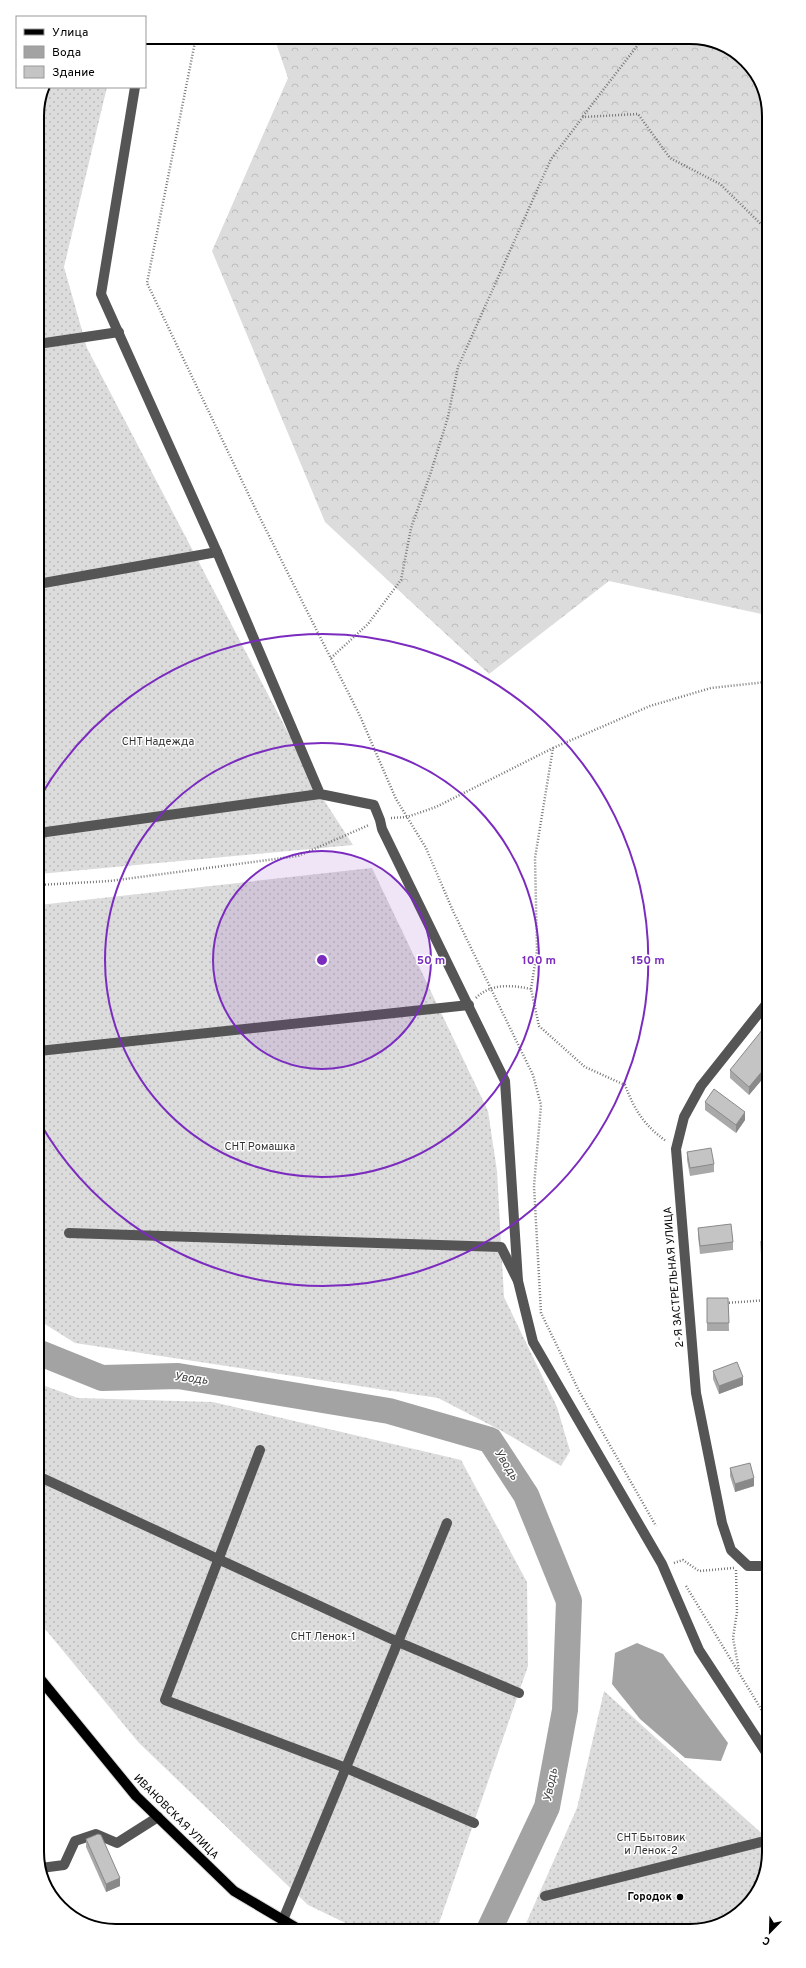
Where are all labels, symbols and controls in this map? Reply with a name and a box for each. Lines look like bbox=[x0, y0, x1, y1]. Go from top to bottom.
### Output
legend bbox=[16, 16, 146, 88]
text: Улица bbox=[52, 25, 88, 41]
text: Вода bbox=[52, 45, 81, 61]
text: Здание bbox=[52, 65, 95, 81]
park label: СНТ Надежда bbox=[122, 735, 194, 749]
centre of rings bbox=[315, 953, 329, 967]
text: 50 m bbox=[417, 953, 445, 969]
text: 100 m bbox=[522, 953, 556, 969]
text: 150 m bbox=[631, 953, 665, 969]
park label: СНТ Ромашка bbox=[225, 1140, 296, 1154]
street label: 2-Я ЗАСТРЕЛЬНАЯ УЛИЦА bbox=[661, 1206, 687, 1348]
water label: Уводь bbox=[173, 1369, 209, 1389]
water label: Уводь bbox=[490, 1446, 522, 1484]
park label: СНТ Ленок-1 bbox=[290, 1630, 356, 1644]
water label: Уводь bbox=[540, 1767, 562, 1803]
street label: ИВАНОВСКАЯ УЛИЦА bbox=[130, 1771, 222, 1863]
park label: СНТ Бытовик и Ленок-2 bbox=[616, 1831, 686, 1858]
place label: Городок bbox=[627, 1890, 673, 1904]
marker: Городок bbox=[675, 1892, 685, 1902]
north arrow bbox=[750, 1912, 790, 1952]
text: С bbox=[761, 1932, 772, 1948]

